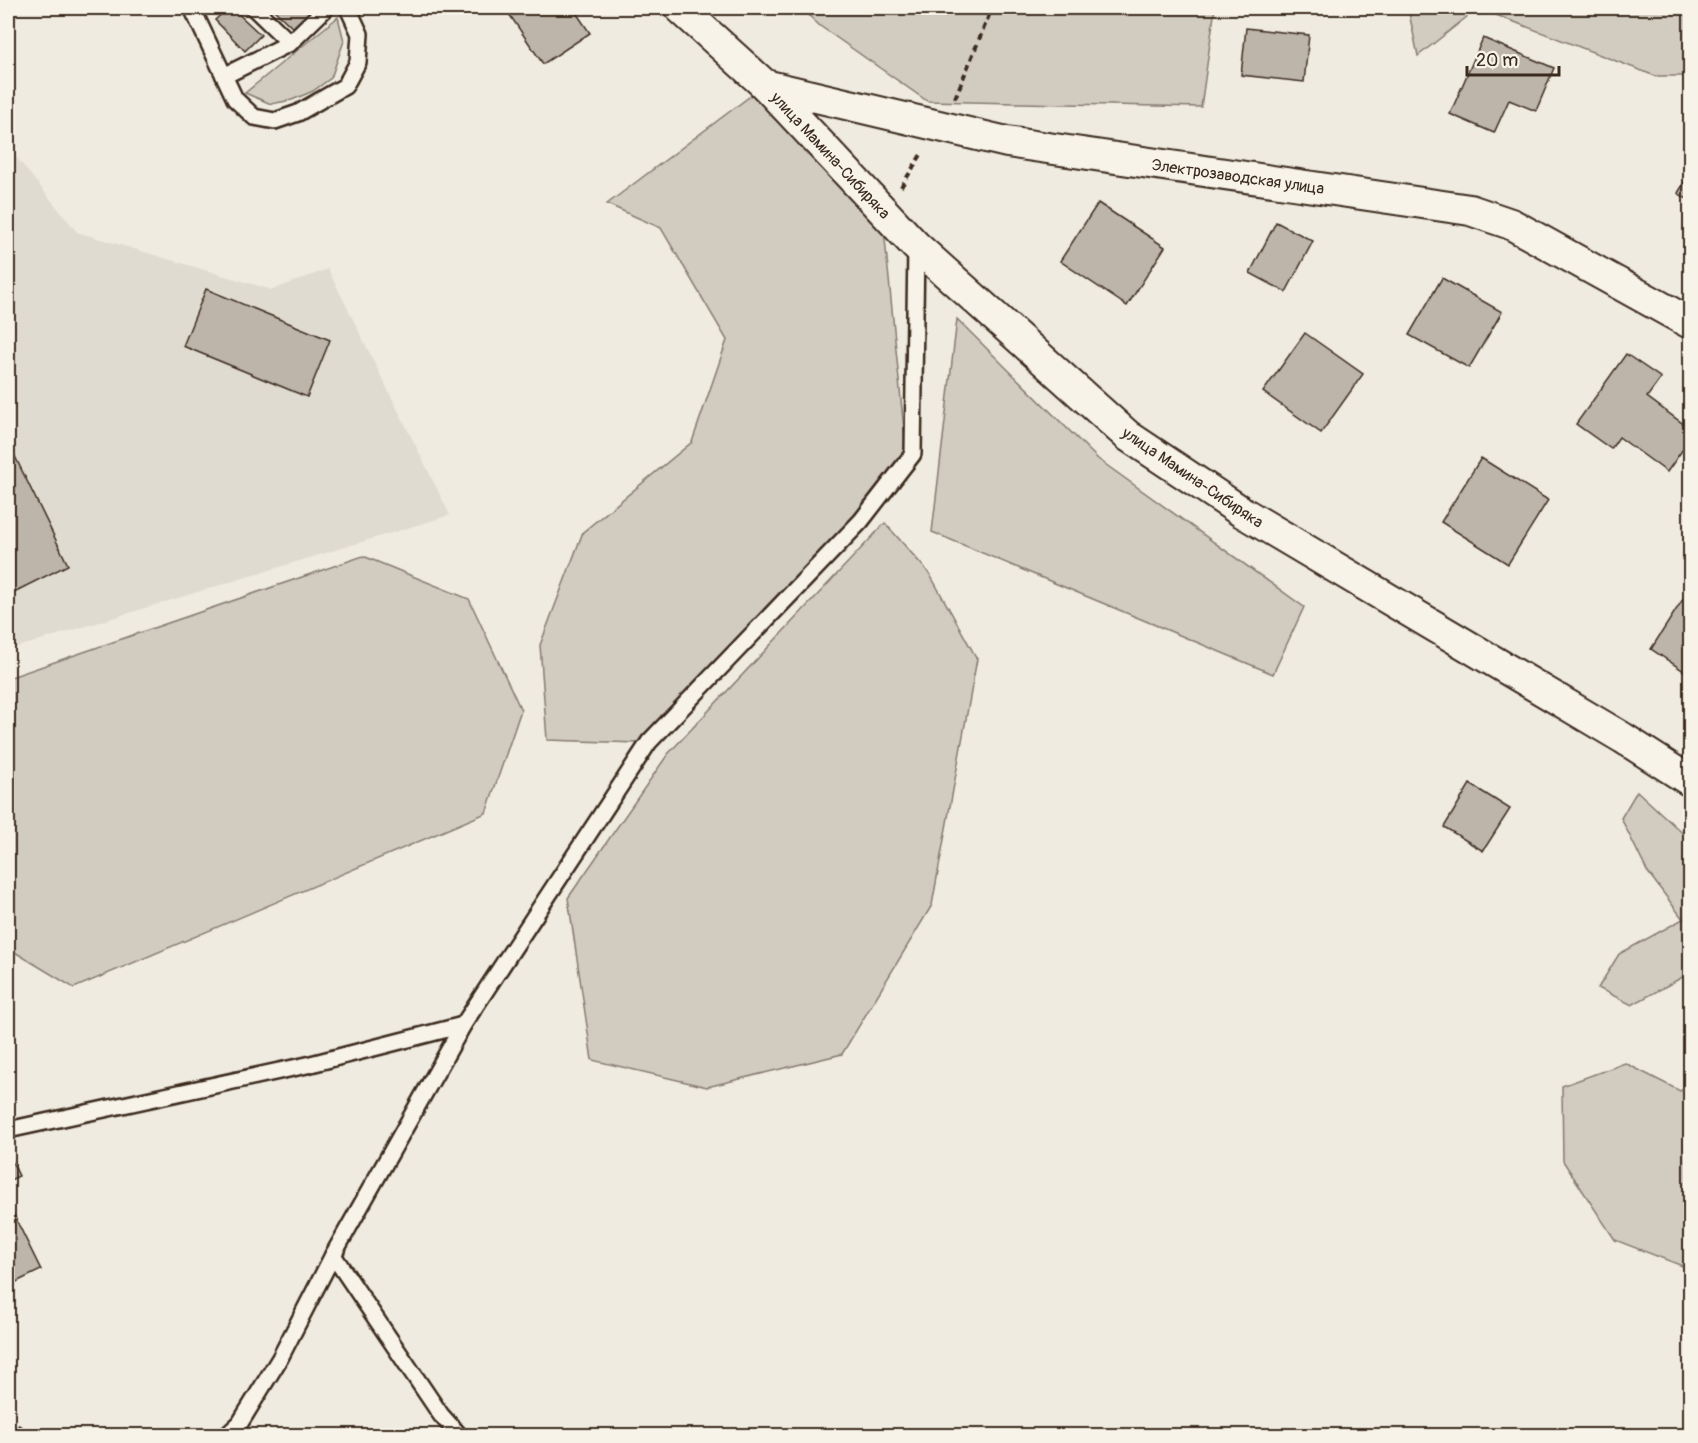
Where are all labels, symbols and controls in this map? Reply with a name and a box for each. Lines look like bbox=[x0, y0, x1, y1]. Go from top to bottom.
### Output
scale bar bbox=[1467, 39, 1558, 77]
text: 20 m bbox=[1476, 49, 1518, 72]
street label: улица Мамина-Сибиряка bbox=[766, 87, 894, 223]
street label: Электрозаводская улица bbox=[1150, 155, 1326, 199]
street label: улица Мамина-Сибиряка bbox=[1117, 422, 1267, 533]

